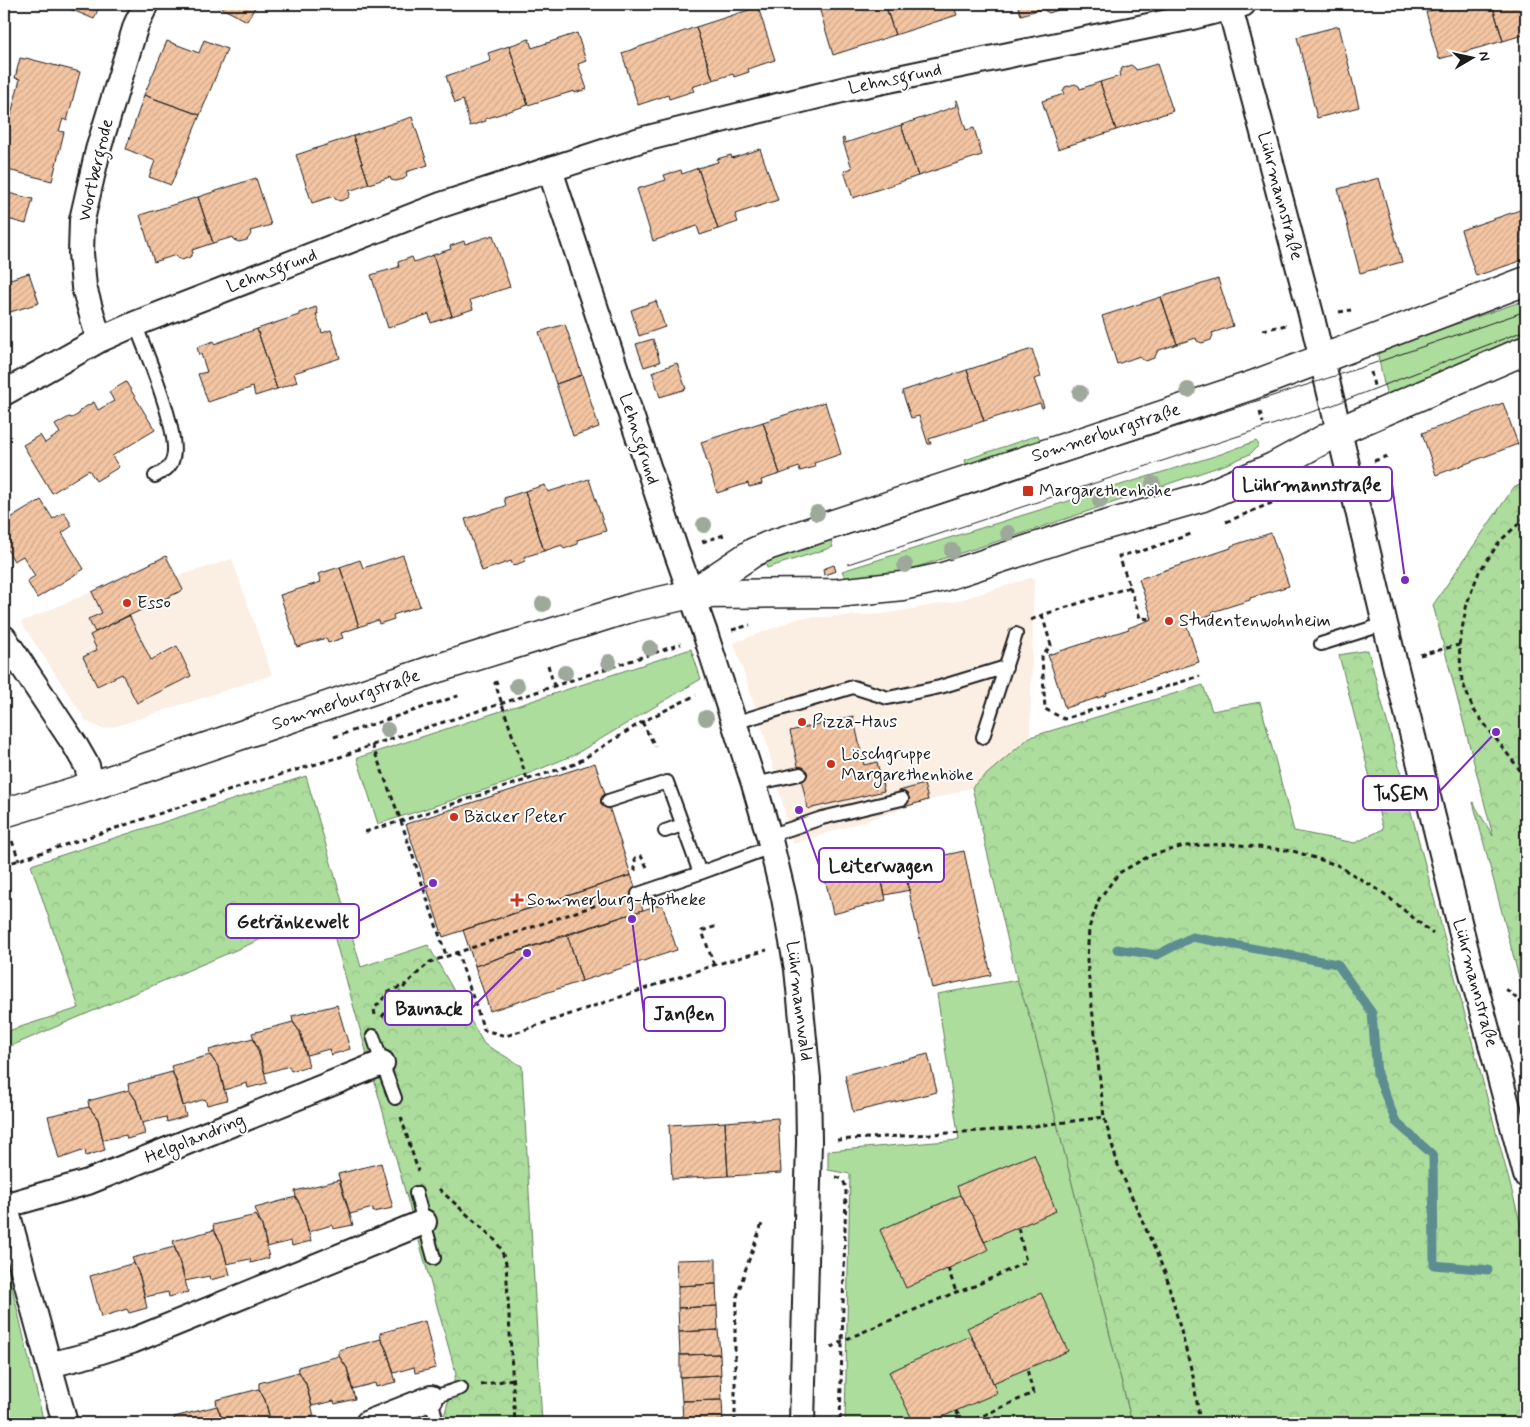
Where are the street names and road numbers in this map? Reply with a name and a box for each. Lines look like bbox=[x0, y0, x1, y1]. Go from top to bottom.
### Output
street label: Lehnsgrund bbox=[846, 57, 944, 103]
street label: Wortbergrode bbox=[73, 116, 121, 224]
street label: Lührmannstraße bbox=[1251, 129, 1309, 263]
street label: Lehnsgrund bbox=[223, 243, 321, 301]
street label: Lehnsgrund bbox=[611, 390, 665, 488]
street label: Sommerburgstraße bbox=[1029, 398, 1184, 468]
street label: Sommerburgstraße bbox=[269, 663, 423, 737]
street label: Lührmannstraße bbox=[1446, 916, 1504, 1050]
street label: Lührmannwald bbox=[780, 940, 818, 1062]
street label: Helgolandring bbox=[141, 1108, 249, 1171]

